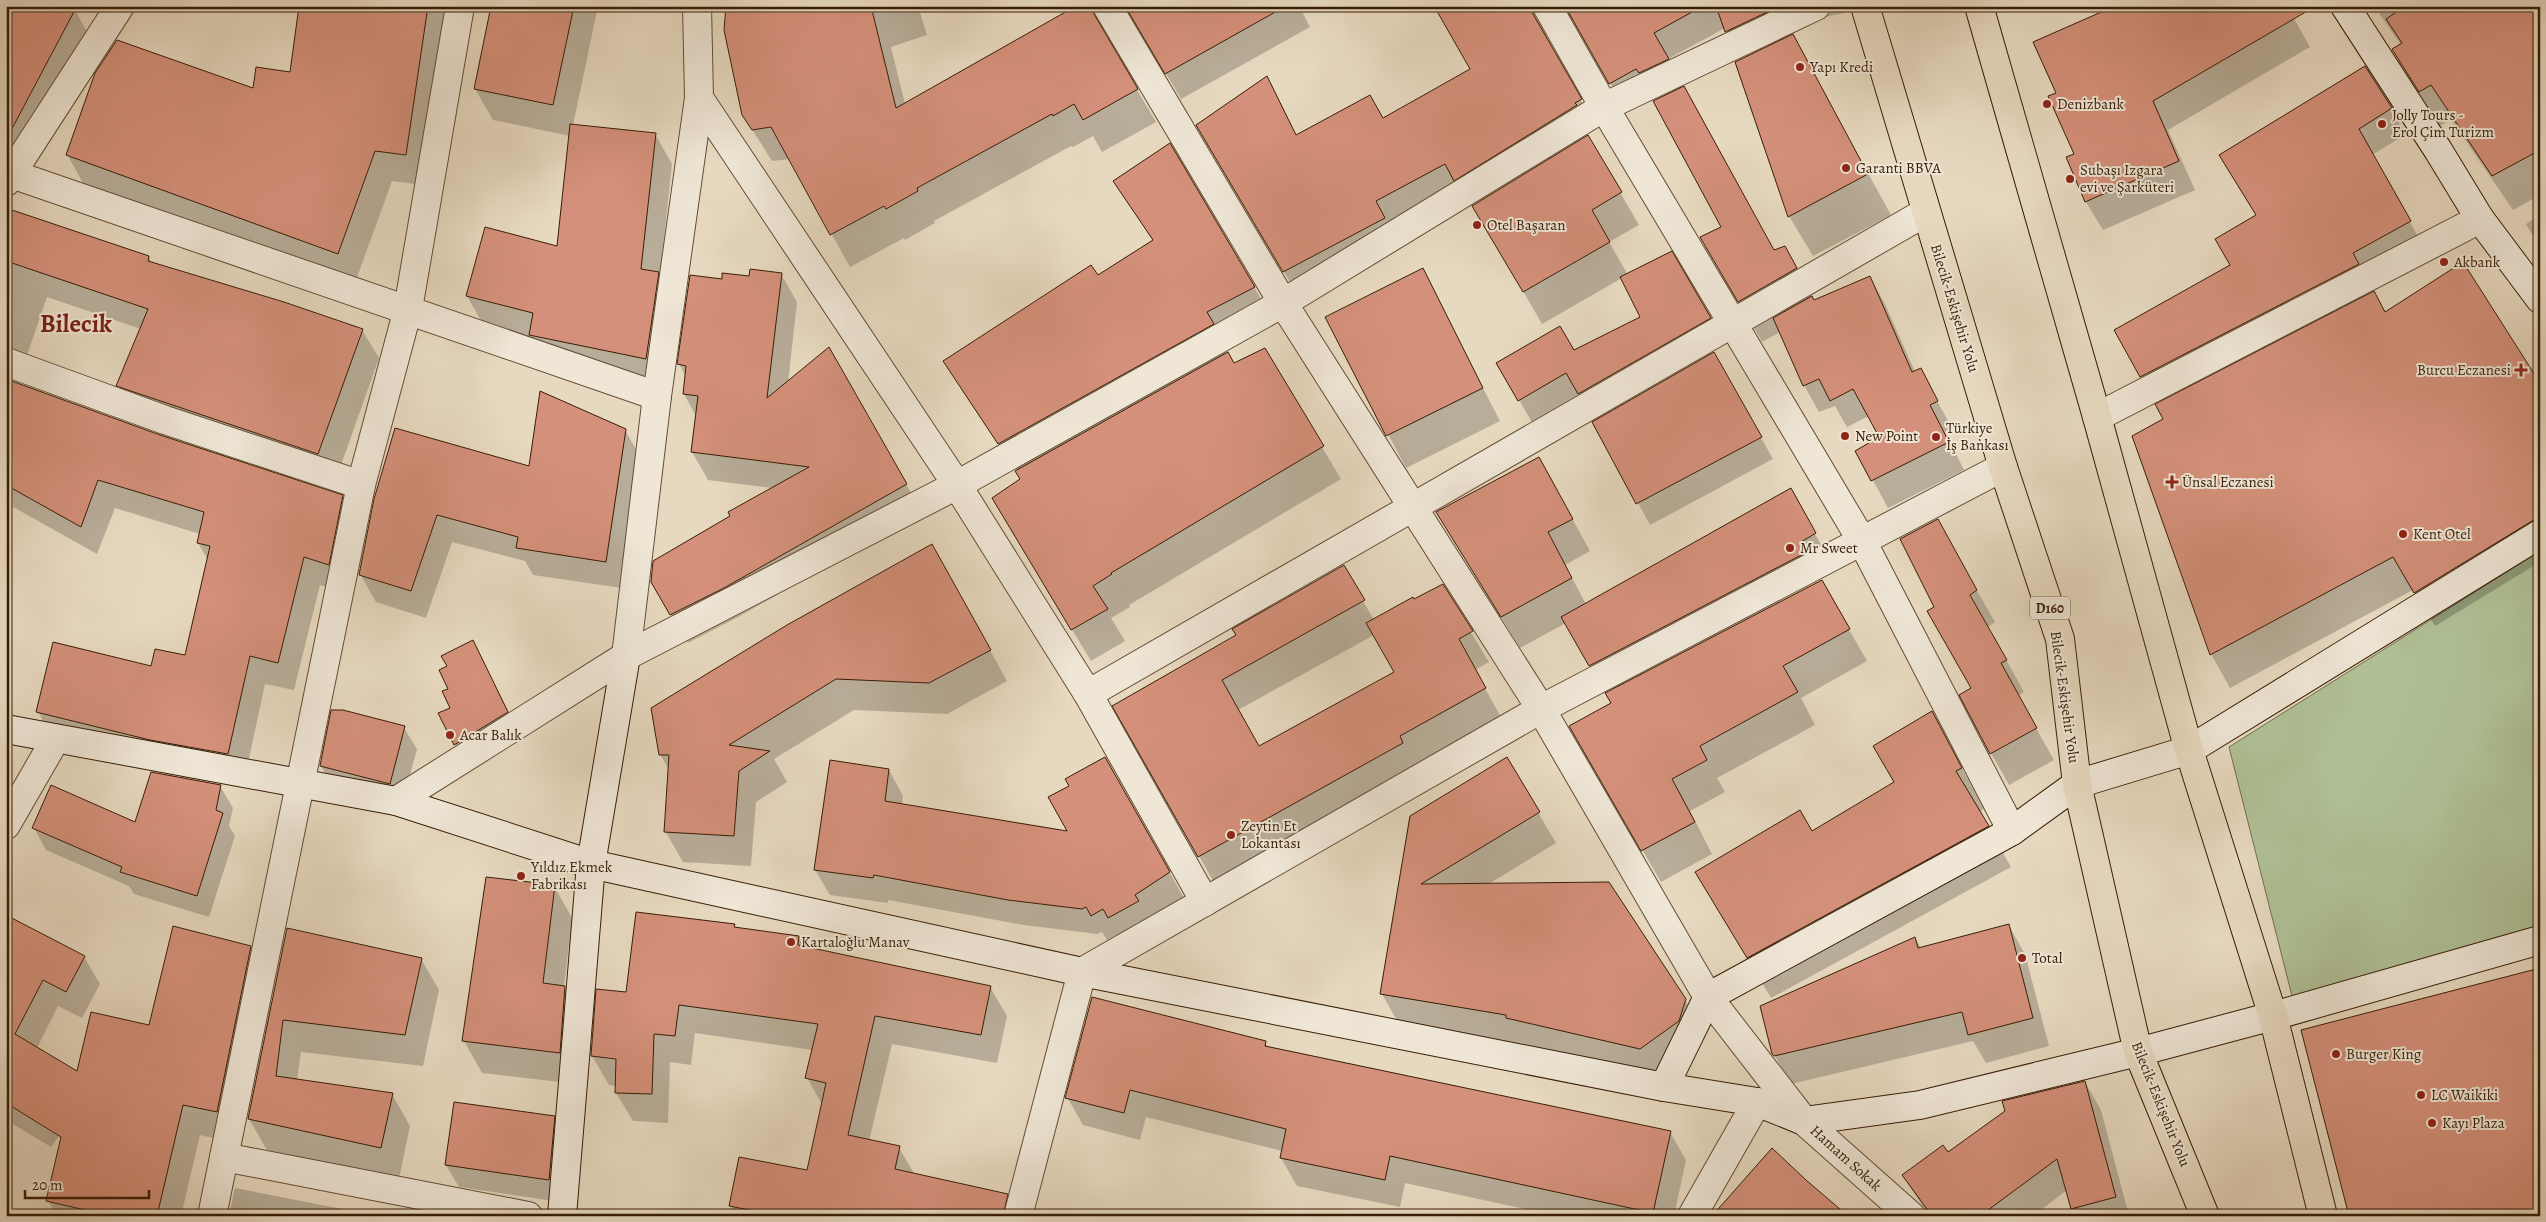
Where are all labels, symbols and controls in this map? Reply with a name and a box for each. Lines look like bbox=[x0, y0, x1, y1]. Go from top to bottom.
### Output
place label: Yapı Kredi bbox=[1809, 57, 1873, 77]
marker: Yapı Kredi bbox=[1794, 61, 1806, 73]
place label: Denizbank bbox=[2057, 94, 2124, 114]
marker: Denizbank bbox=[2041, 98, 2053, 110]
place label: Jolly Tours - Erol Çim Turizm bbox=[2392, 105, 2495, 142]
marker: Jolly Tours - Erol Çim Turizm bbox=[2376, 118, 2388, 130]
place label: Garanti BBVA bbox=[1856, 158, 1941, 178]
place label: Subaşı Izgara evi ve Şarküteri bbox=[2080, 160, 2174, 197]
marker: Garanti BBVA bbox=[1840, 162, 1852, 174]
marker: Subaşı Izgara evi ve Şarküteri bbox=[2064, 173, 2076, 185]
place label: Otel Başaran bbox=[1487, 215, 1565, 235]
marker: Otel Başaran bbox=[1471, 219, 1483, 231]
street label: Bilecik-Eskişehir Yolu bbox=[1926, 241, 1984, 375]
place label: Akbank bbox=[2453, 252, 2501, 272]
marker: Akbank bbox=[2438, 256, 2450, 268]
district label: Bilecik bbox=[40, 307, 112, 341]
place label: Burcu Eczanesi bbox=[2417, 360, 2511, 380]
marker: Burcu Eczanesi bbox=[2515, 364, 2527, 376]
place label: Türkiye İş Bankası bbox=[1946, 418, 2009, 455]
place label: New Point bbox=[1855, 426, 1918, 446]
marker: New Point bbox=[1839, 430, 1851, 442]
marker: Türkiye İş Bankası bbox=[1930, 431, 1942, 443]
place label: Ünsal Eczanesi bbox=[2182, 472, 2274, 492]
marker: Ünsal Eczanesi bbox=[2166, 476, 2178, 488]
place label: Kent Otel bbox=[2413, 524, 2471, 544]
marker: Kent Otel bbox=[2397, 528, 2409, 540]
place label: Mr Sweet bbox=[1800, 538, 1858, 558]
marker: Mr Sweet bbox=[1784, 542, 1796, 554]
road number: D160 bbox=[2030, 596, 2070, 620]
street label: Bilecik-Eskişehir Yolu bbox=[2046, 630, 2084, 765]
place label: Acar Balık bbox=[459, 725, 522, 745]
marker: Acar Balık bbox=[444, 729, 456, 741]
place label: Zeytin Et Lokantası bbox=[1241, 816, 1301, 853]
marker: Zeytin Et Lokantası bbox=[1225, 829, 1237, 841]
place label: Yıldız Ekmek Fabrikası bbox=[530, 857, 613, 894]
marker: Yıldız Ekmek Fabrikası bbox=[515, 870, 527, 882]
place label: Kartaloğlu Manav bbox=[801, 932, 910, 952]
marker: Kartaloğlu Manav bbox=[785, 936, 797, 948]
place label: Total bbox=[2032, 948, 2063, 968]
marker: Total bbox=[2016, 952, 2028, 964]
street label: Bilecik-Eskişehir Yolu bbox=[2127, 1038, 2196, 1170]
place label: Burger King bbox=[2346, 1044, 2422, 1064]
marker: Burger King bbox=[2330, 1048, 2342, 1060]
place label: LC Waikiki bbox=[2431, 1085, 2498, 1105]
marker: LC Waikiki bbox=[2415, 1089, 2427, 1101]
place label: Kayı Plaza bbox=[2442, 1113, 2505, 1133]
marker: Kayı Plaza bbox=[2426, 1117, 2438, 1129]
street label: Hamam Sokak bbox=[1806, 1121, 1886, 1196]
scale bar bbox=[25, 1167, 149, 1199]
text: 20 m bbox=[32, 1175, 63, 1195]

